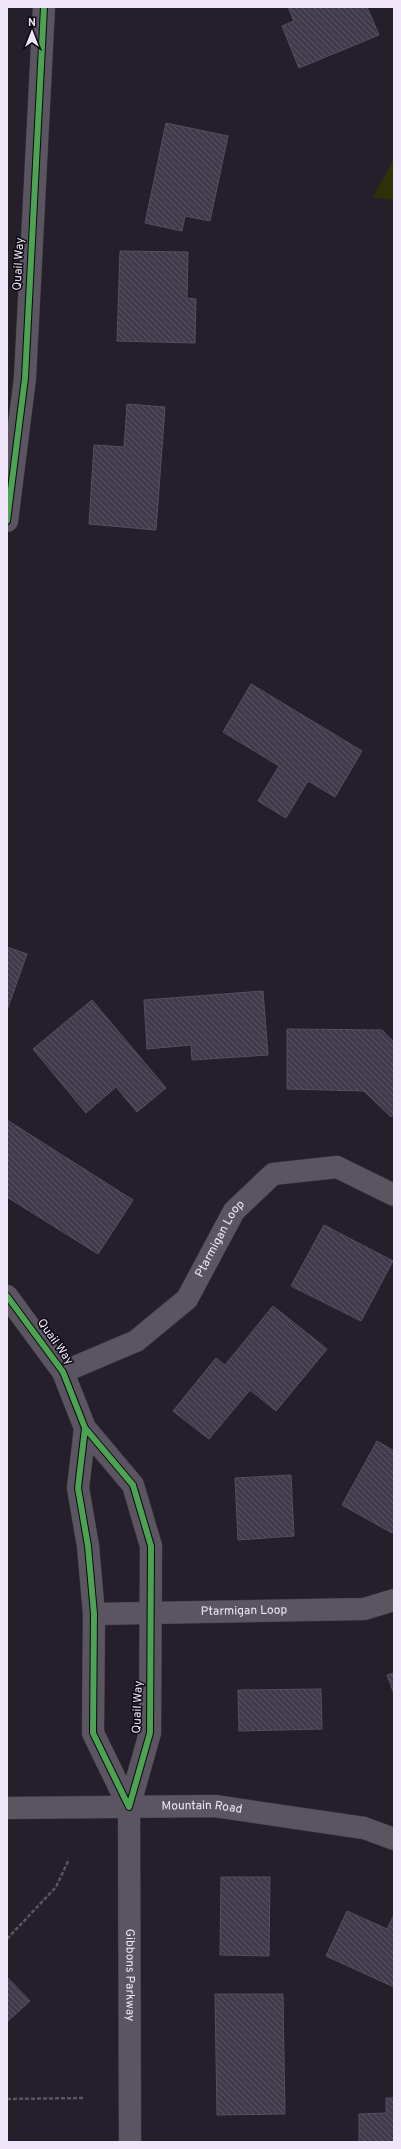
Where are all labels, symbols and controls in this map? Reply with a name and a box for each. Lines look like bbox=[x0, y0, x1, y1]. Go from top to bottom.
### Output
north arrow bbox=[12, 12, 52, 52]
text: N bbox=[28, 16, 36, 30]
street label: Quail Way bbox=[10, 237, 28, 291]
street label: Ptarmigan Loop bbox=[192, 1197, 248, 1280]
street label: Quail Way bbox=[33, 1316, 77, 1368]
street label: Ptarmigan Loop bbox=[201, 1602, 288, 1620]
street label: Quail Way bbox=[129, 1680, 147, 1734]
street label: Mountain Road bbox=[161, 1798, 243, 1818]
street label: Gibbons Parkway bbox=[121, 1929, 138, 2021]

